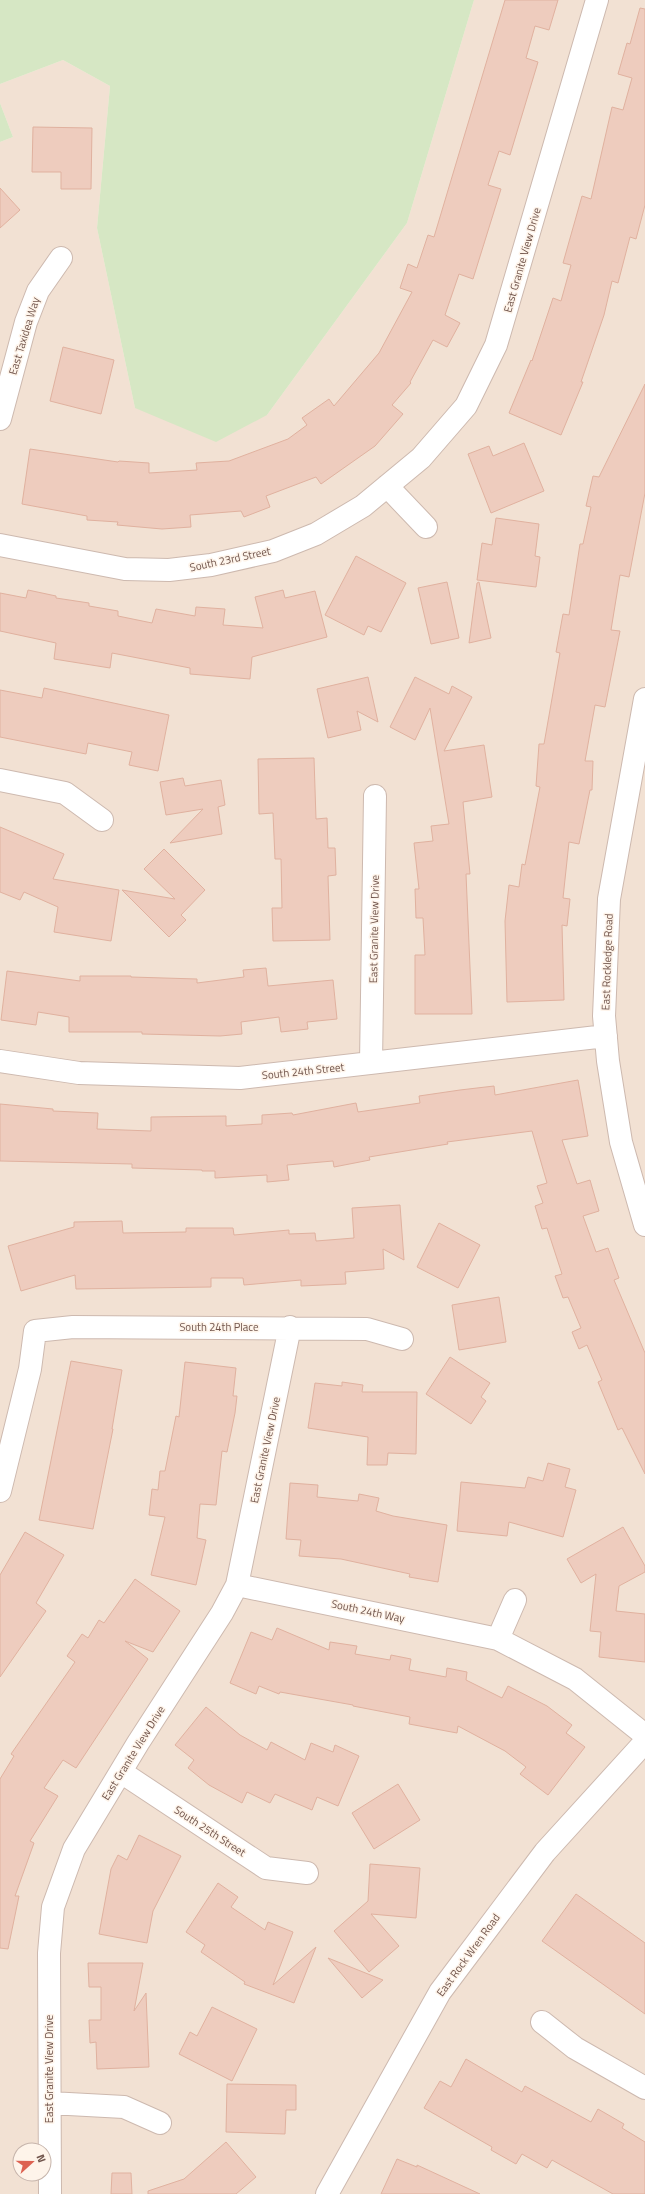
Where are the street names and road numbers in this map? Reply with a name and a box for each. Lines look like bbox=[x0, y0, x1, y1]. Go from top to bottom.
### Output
street label: East Granite View Drive bbox=[499, 205, 545, 314]
street label: East Taxidea Way bbox=[5, 295, 44, 377]
street label: South 23rd Street bbox=[188, 543, 272, 575]
street label: East Granite View Drive bbox=[365, 874, 383, 983]
street label: East Rockledge Road bbox=[597, 913, 617, 1011]
street label: South 24th Street bbox=[261, 1059, 345, 1083]
street label: South 24th Place bbox=[179, 1319, 259, 1335]
street label: East Granite View Drive bbox=[246, 1395, 284, 1505]
street label: South 24th Way bbox=[330, 1595, 407, 1627]
street label: East Granite View Drive bbox=[97, 1702, 169, 1803]
street label: South 25th Street bbox=[171, 1802, 249, 1860]
street label: East Rock Wren Road bbox=[432, 1910, 504, 2000]
street label: East Granite View Drive bbox=[41, 2014, 57, 2123]

